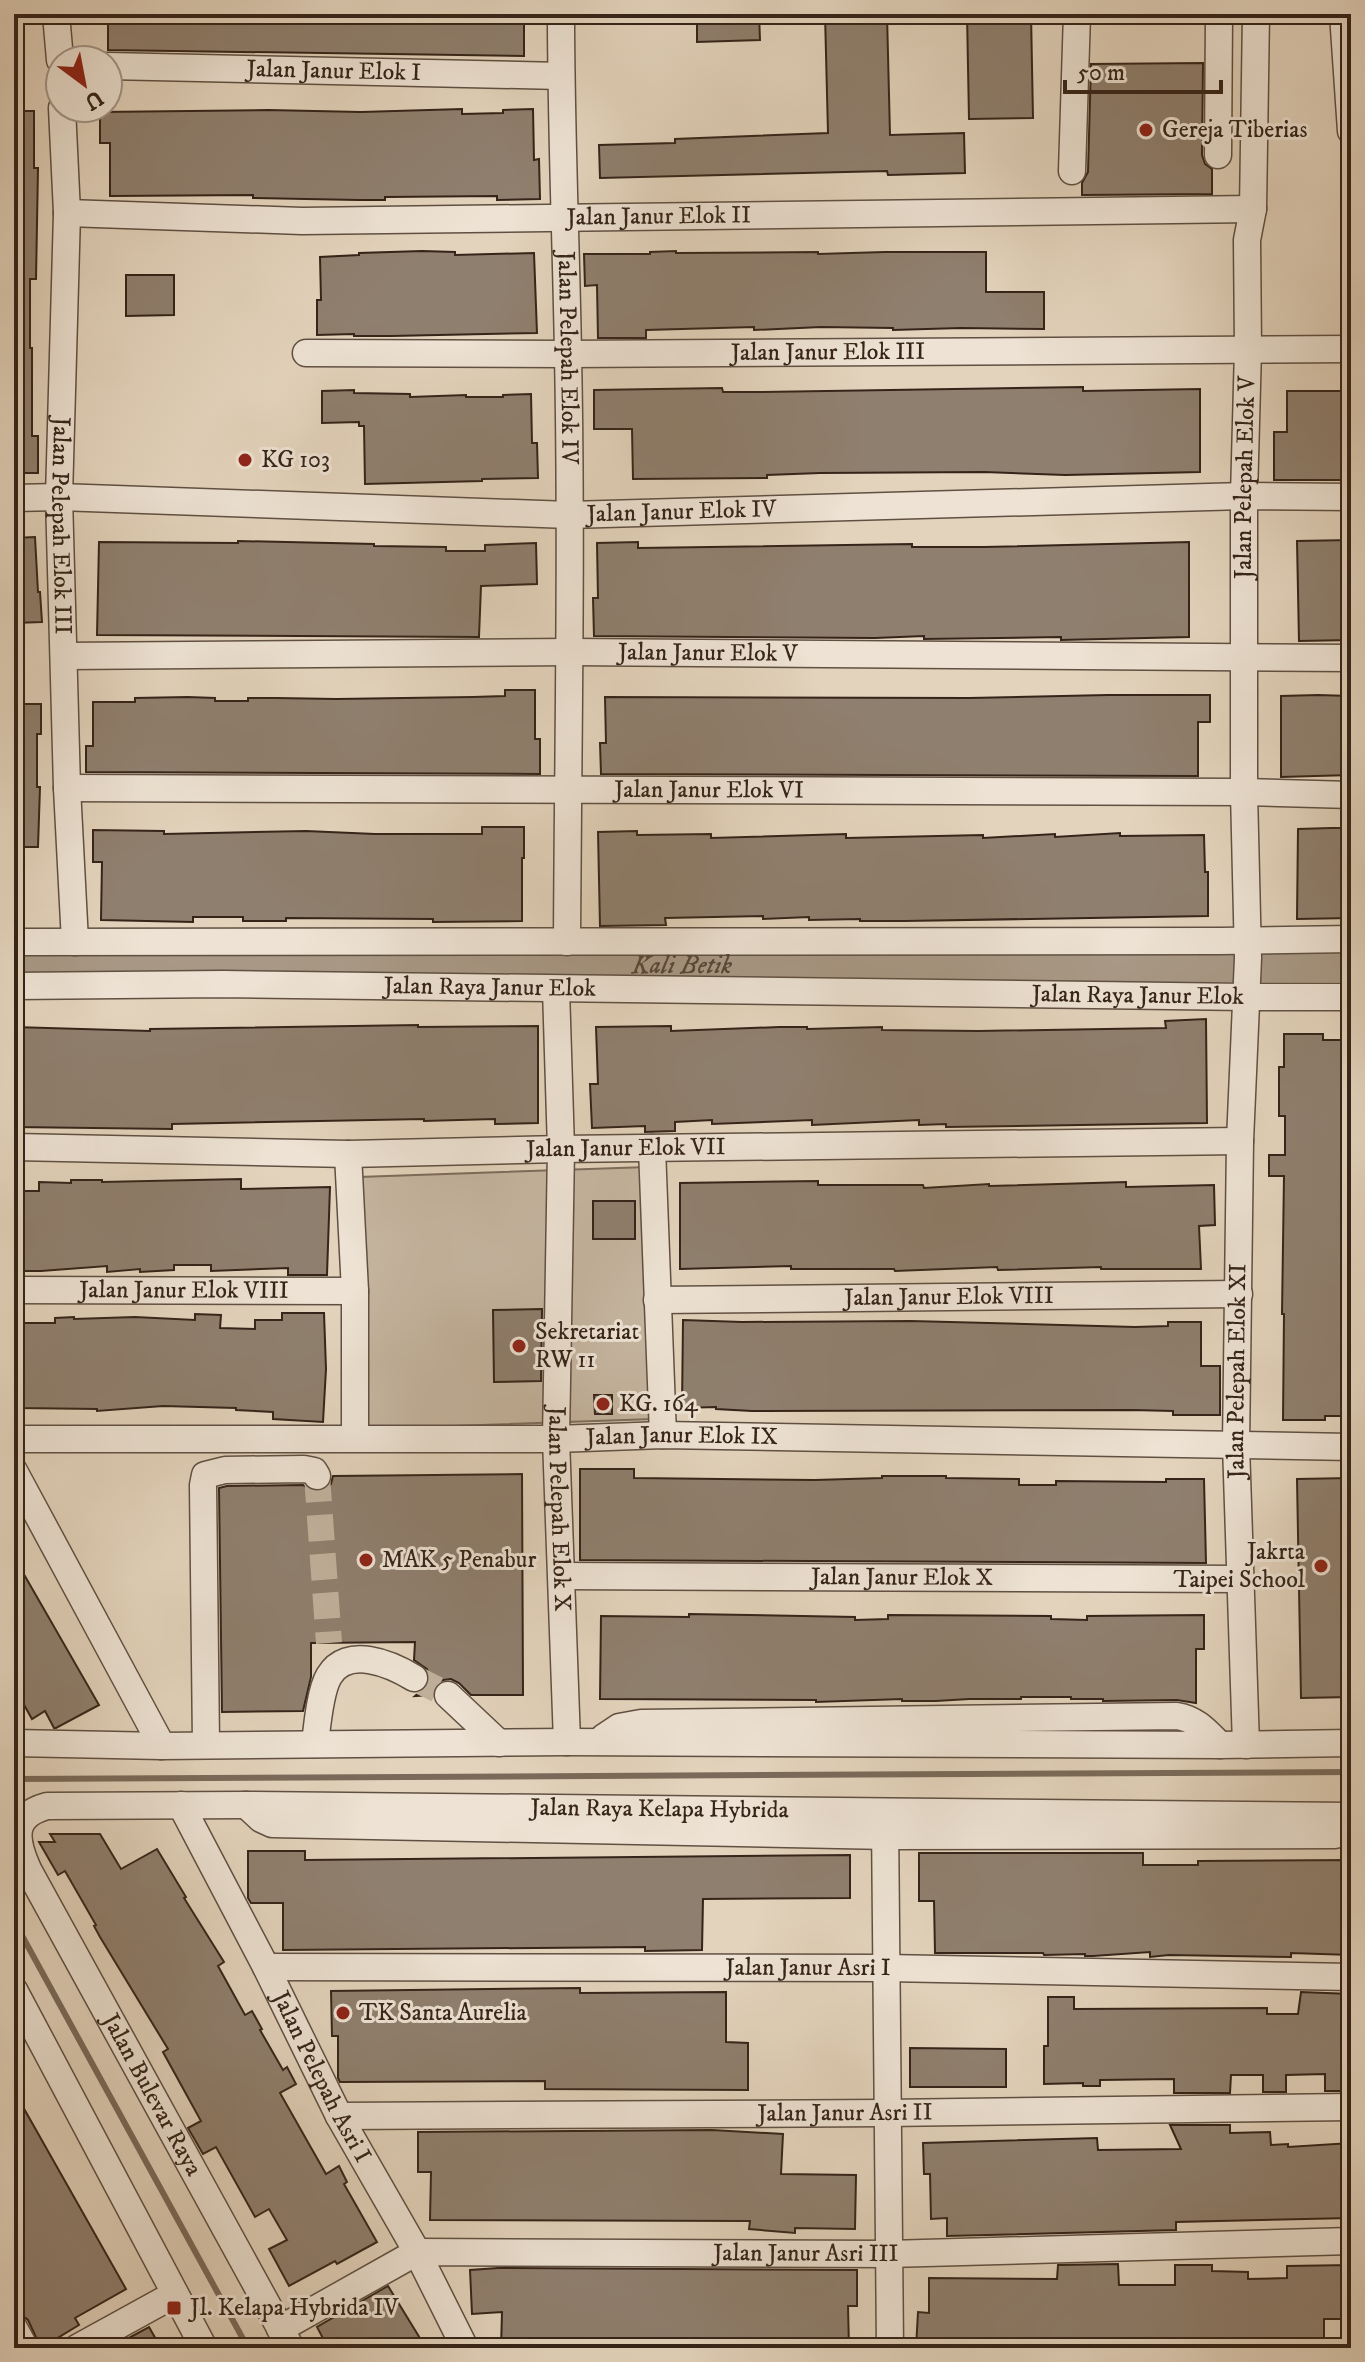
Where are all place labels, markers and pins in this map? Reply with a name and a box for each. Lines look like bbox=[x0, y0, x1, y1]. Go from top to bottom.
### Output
place label: Gereja Tiberias bbox=[1162, 115, 1307, 145]
marker: Gereja Tiberias bbox=[1137, 121, 1155, 139]
place label: KG 103 bbox=[261, 445, 330, 475]
marker: KG 103 bbox=[236, 451, 254, 469]
place label: Sekretariat RW 11 bbox=[535, 1317, 639, 1375]
marker: Sekretariat RW 11 bbox=[510, 1337, 528, 1355]
place label: KG. 164 bbox=[619, 1389, 699, 1419]
marker: KG. 164 bbox=[594, 1395, 612, 1413]
place label: Jakrta Taipei School bbox=[1173, 1537, 1306, 1595]
place label: MAK 5 Penabur bbox=[382, 1545, 536, 1575]
marker: MAK 5 Penabur bbox=[357, 1551, 375, 1569]
marker: Jakrta Taipei School bbox=[1312, 1557, 1330, 1575]
place label: TK Santa Aurelia bbox=[359, 1998, 528, 2028]
marker: TK Santa Aurelia bbox=[334, 2004, 352, 2022]
place label: Jl. Kelapa Hybrida IV bbox=[188, 2293, 400, 2323]
marker: Jl. Kelapa Hybrida IV bbox=[165, 2299, 183, 2317]

